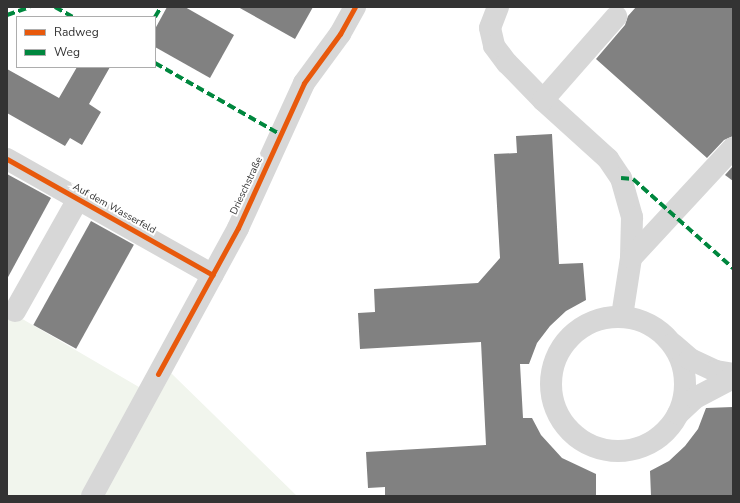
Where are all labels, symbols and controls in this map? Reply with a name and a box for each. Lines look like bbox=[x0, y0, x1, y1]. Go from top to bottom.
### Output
legend bbox=[16, 16, 156, 68]
text: Radweg bbox=[54, 24, 99, 40]
text: Weg bbox=[54, 44, 80, 60]
street label: Drieschstraße bbox=[228, 155, 266, 217]
street label: Auf dem Wasserfeld bbox=[70, 181, 158, 237]

